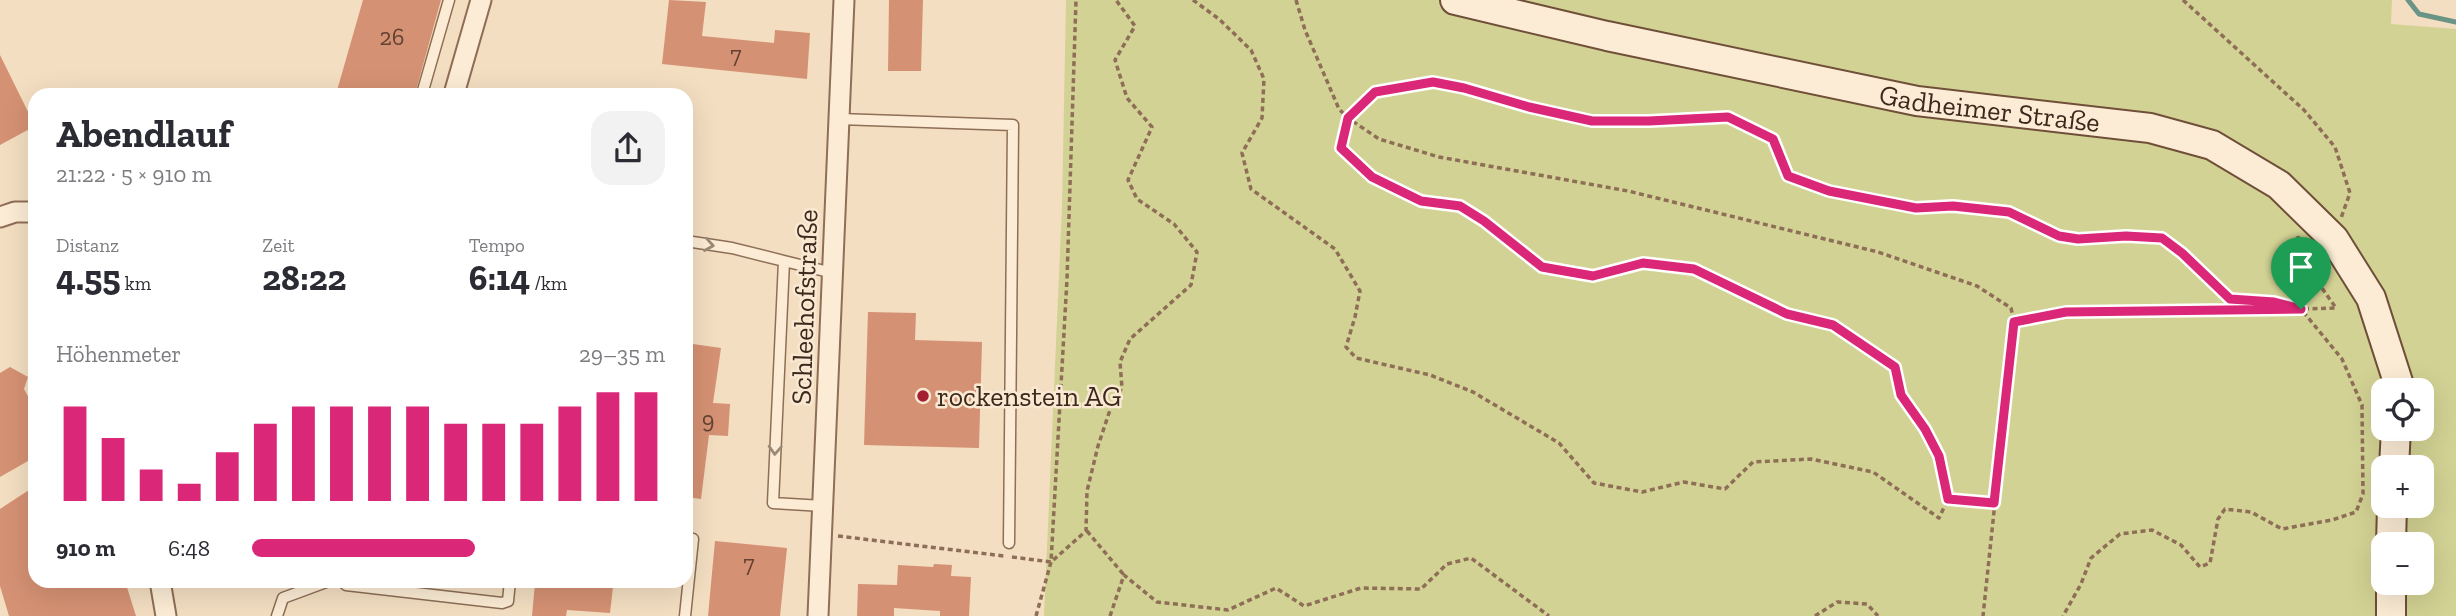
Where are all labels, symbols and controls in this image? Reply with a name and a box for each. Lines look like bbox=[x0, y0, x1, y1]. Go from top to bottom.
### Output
house number: 26 bbox=[379, 22, 405, 51]
house number: 7 bbox=[730, 40, 742, 69]
street label: Gadheimer Straße bbox=[1876, 78, 2102, 139]
text: Abendlauf bbox=[56, 111, 231, 157]
button: share bbox=[591, 111, 665, 185]
text: 21:22 · 5 × 910 m bbox=[56, 160, 212, 188]
street label: Schleehofstraße bbox=[785, 209, 824, 405]
text: Distanz bbox=[56, 234, 119, 257]
text: Zeit bbox=[262, 234, 295, 257]
text: Tempo bbox=[469, 234, 525, 257]
one-way arrow bbox=[703, 237, 715, 252]
pin bbox=[2271, 237, 2331, 309]
icon: arrive bbox=[2282, 248, 2320, 286]
text: 4.55 bbox=[56, 257, 120, 299]
text: 28:22 bbox=[262, 257, 346, 299]
text: 6:14 bbox=[469, 257, 530, 299]
text: km bbox=[120, 272, 151, 295]
text: /km bbox=[530, 272, 567, 295]
text: Höhenmeter bbox=[56, 340, 181, 368]
text: 29–35 m bbox=[579, 340, 665, 368]
map controls bbox=[2371, 378, 2434, 595]
button: locate bbox=[2371, 378, 2434, 441]
place label: rockenstein AG bbox=[937, 380, 1121, 413]
marker: rockenstein AG bbox=[915, 388, 931, 404]
house number: 9 bbox=[702, 405, 714, 434]
one-way arrow bbox=[768, 445, 783, 456]
button: + bbox=[2371, 455, 2434, 518]
button: − bbox=[2371, 532, 2434, 595]
text: 910 m bbox=[56, 534, 115, 562]
text: 6:48 bbox=[168, 534, 210, 562]
house number: 7 bbox=[743, 549, 755, 578]

